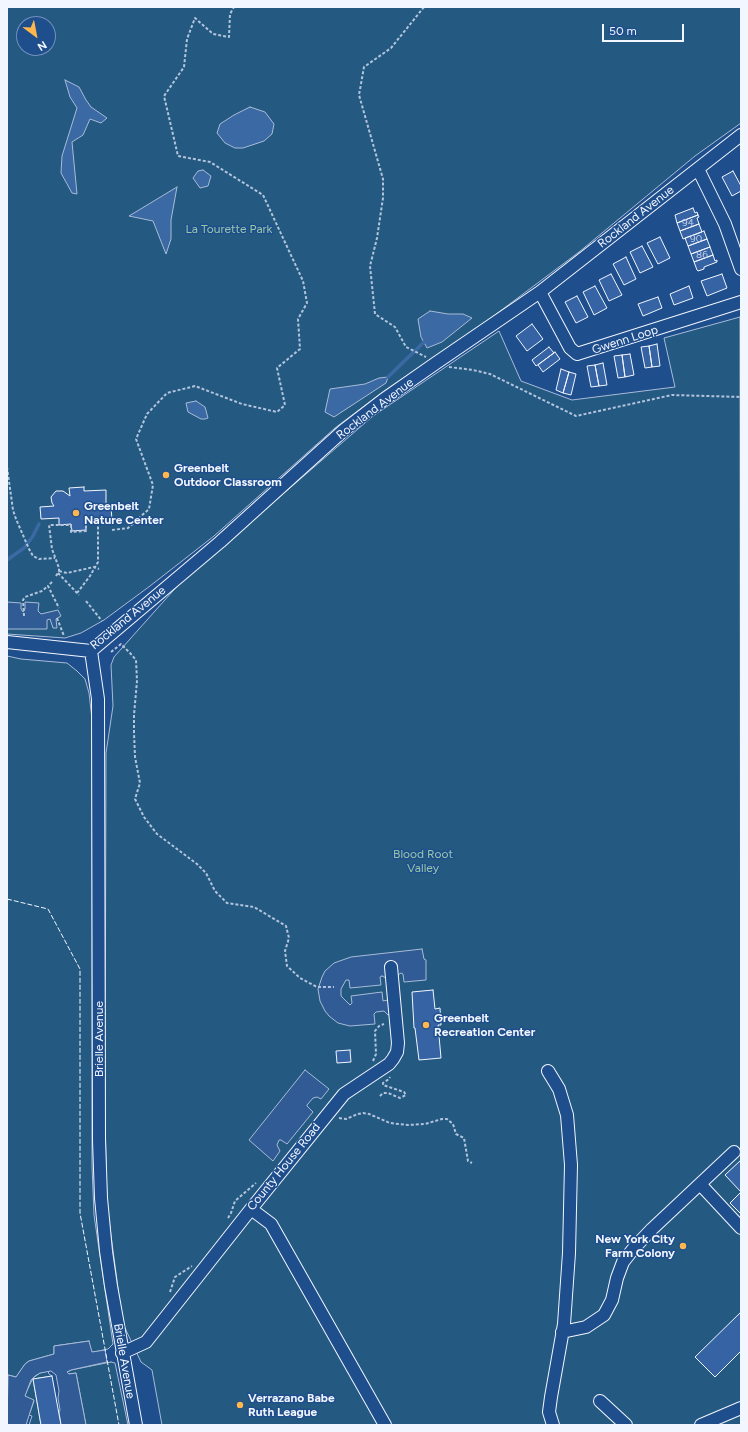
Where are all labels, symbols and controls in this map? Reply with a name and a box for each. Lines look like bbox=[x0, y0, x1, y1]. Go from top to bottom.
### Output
north arrow bbox=[16, 16, 56, 56]
scale bar bbox=[604, 16, 686, 42]
text: 50 m bbox=[609, 24, 637, 38]
text: N bbox=[35, 38, 49, 54]
street label: Rockland Avenue bbox=[595, 183, 677, 251]
house number: 94 bbox=[682, 217, 694, 229]
park label: La Tourette Park bbox=[186, 222, 272, 236]
house number: 90 bbox=[690, 233, 702, 245]
house number: 86 bbox=[696, 249, 708, 261]
street label: Gwenn Loop bbox=[590, 323, 660, 357]
street label: Rockland Avenue bbox=[334, 375, 416, 443]
place label: Greenbelt Outdoor Classroom bbox=[174, 461, 282, 489]
marker: Greenbelt Outdoor Classroom bbox=[161, 470, 171, 480]
place label: Greenbelt Nature Center bbox=[84, 499, 163, 527]
marker: Greenbelt Nature Center bbox=[71, 508, 81, 518]
street label: Rockland Avenue bbox=[87, 583, 169, 653]
park label: Blood Root Valley bbox=[393, 847, 453, 875]
street label: Brielle Avenue bbox=[92, 1001, 106, 1077]
place label: Greenbelt Recreation Center bbox=[434, 1011, 535, 1039]
marker: Greenbelt Recreation Center bbox=[421, 1020, 431, 1030]
street label: County House Road bbox=[244, 1120, 324, 1214]
place label: New York City Farm Colony bbox=[595, 1232, 675, 1260]
marker: New York City Farm Colony bbox=[678, 1241, 688, 1251]
street label: Brielle Avenue bbox=[110, 1322, 138, 1400]
place label: Verrazano Babe Ruth League bbox=[248, 1391, 335, 1419]
marker: Verrazano Babe Ruth League bbox=[235, 1400, 245, 1410]

